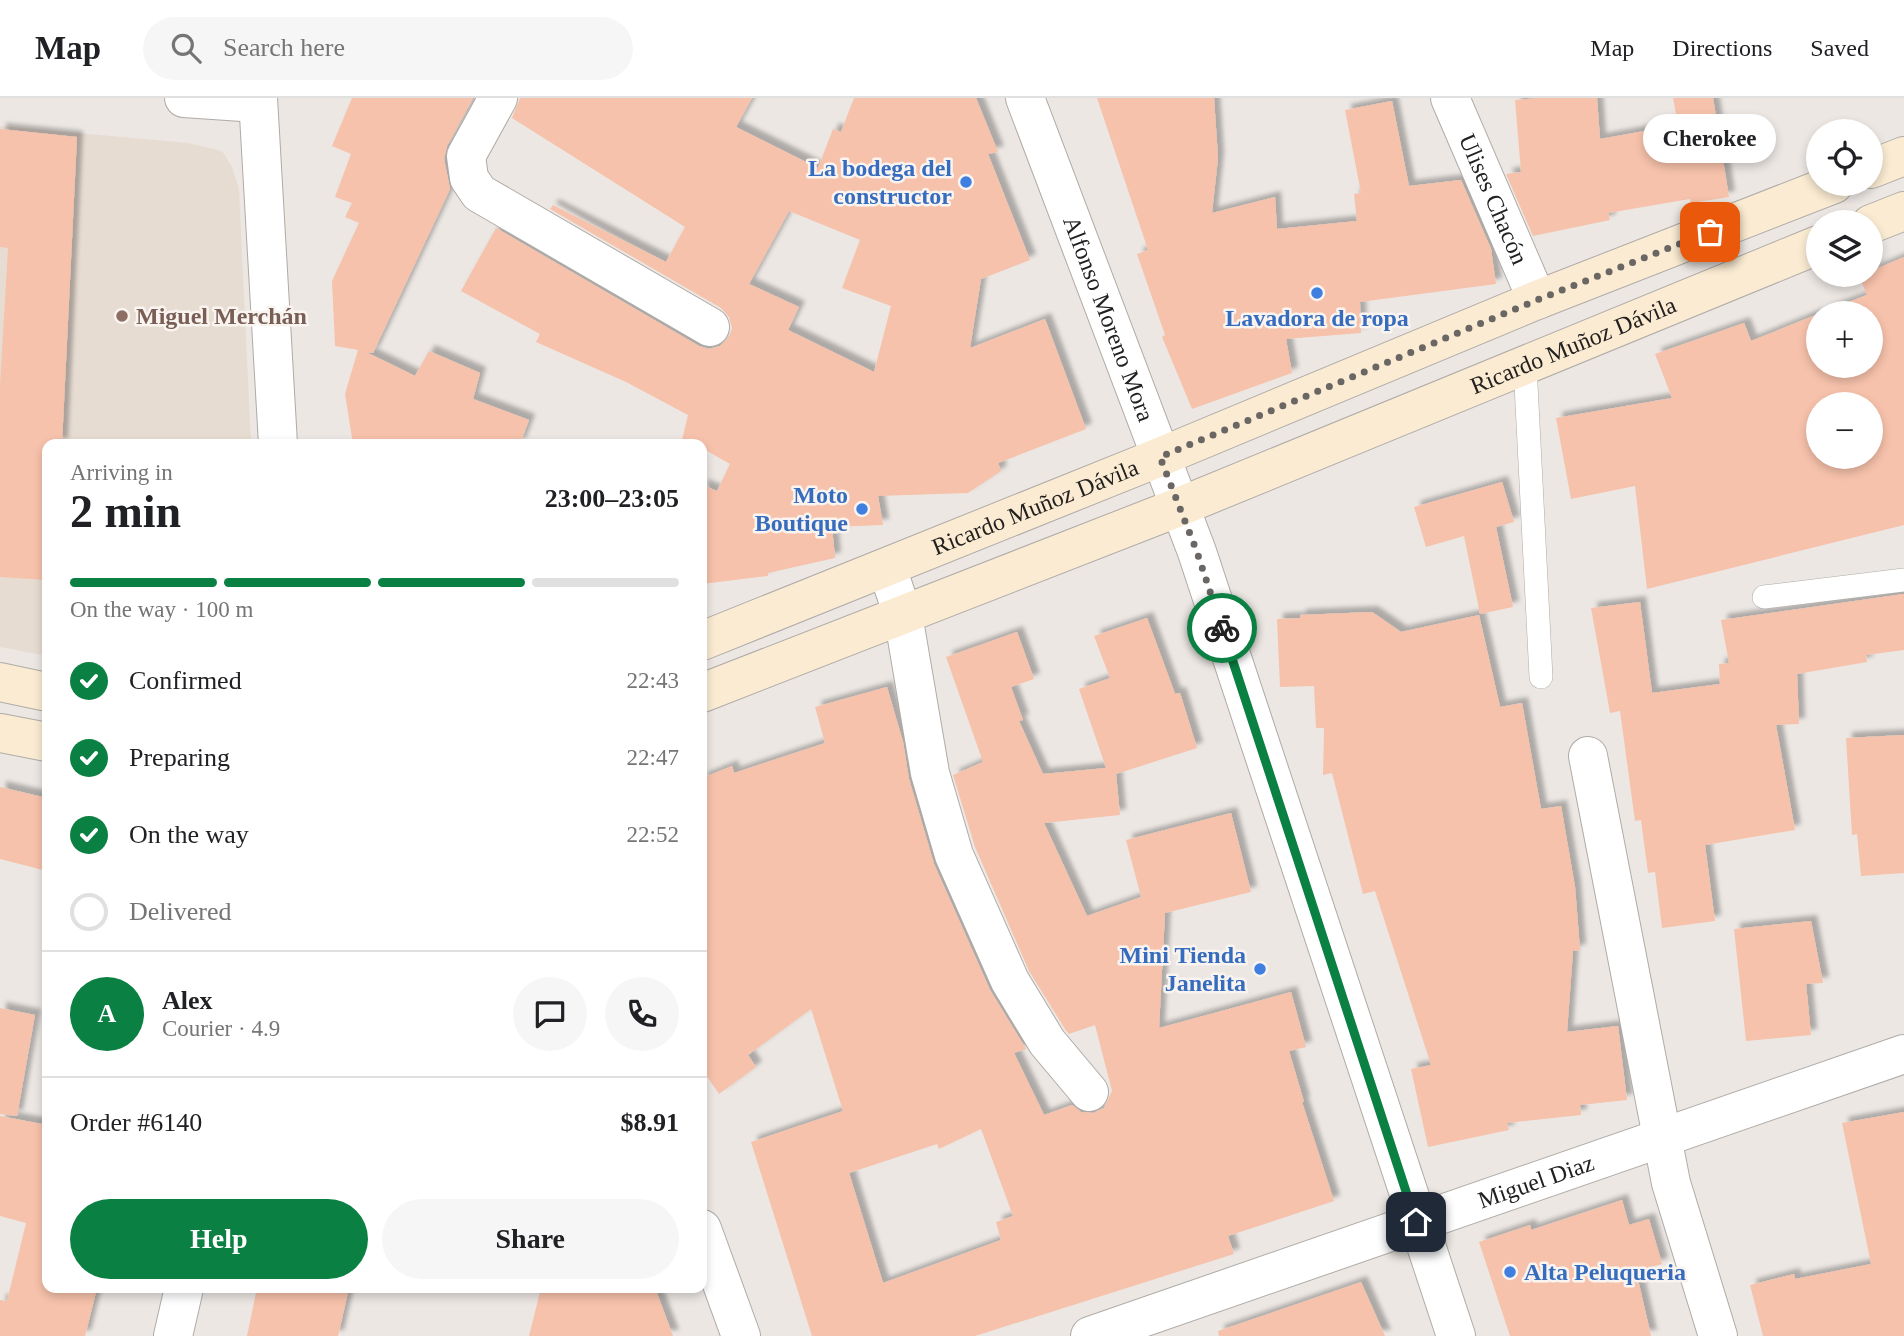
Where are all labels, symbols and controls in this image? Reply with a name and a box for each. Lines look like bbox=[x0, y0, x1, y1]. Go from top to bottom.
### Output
search box bbox=[143, 17, 633, 80]
icon: search bbox=[167, 29, 205, 67]
text: Map bbox=[35, 30, 101, 66]
text: Search here bbox=[223, 33, 345, 62]
text: Map bbox=[1590, 35, 1634, 61]
text: Directions bbox=[1672, 35, 1772, 61]
text: Saved bbox=[1810, 35, 1869, 61]
callout: Cherokee bbox=[1644, 113, 1776, 162]
map controls bbox=[1806, 119, 1883, 469]
button: locate bbox=[1806, 119, 1883, 196]
text: Cherokee bbox=[1662, 126, 1757, 151]
street label: Ulises Chacón bbox=[1454, 130, 1533, 268]
place label: La bodega del constructor bbox=[808, 155, 952, 209]
marker: La bodega del constructor bbox=[958, 174, 974, 190]
pin bbox=[1680, 202, 1740, 262]
button: layers bbox=[1806, 210, 1883, 287]
street label: Alfonso Moreno Mora bbox=[1058, 212, 1159, 425]
icon: bag bbox=[1691, 213, 1729, 251]
marker: Lavadora de ropa bbox=[1309, 285, 1325, 301]
street label: Ricardo Muñoz Dávila bbox=[1466, 291, 1680, 399]
button: + bbox=[1806, 301, 1883, 378]
place label: Miguel Merchán bbox=[136, 303, 307, 329]
place label: Lavadora de ropa bbox=[1225, 305, 1409, 331]
marker: Miguel Merchán bbox=[114, 308, 130, 324]
button: − bbox=[1806, 392, 1883, 469]
street label: Ricardo Muñoz Dávila bbox=[928, 454, 1142, 560]
text: Arriving in bbox=[70, 460, 173, 485]
place label: Moto Boutique bbox=[755, 482, 848, 536]
text: 23:00–23:05 bbox=[545, 484, 679, 513]
text: 2 min bbox=[70, 486, 181, 537]
marker: Moto Boutique bbox=[854, 501, 870, 517]
courier bbox=[1187, 593, 1257, 663]
text: On the way · 100 m bbox=[70, 597, 253, 622]
icon: bike bbox=[1203, 609, 1241, 647]
icon: check bbox=[70, 662, 108, 700]
text: Confirmed bbox=[129, 666, 242, 695]
text: 22:43 bbox=[627, 668, 679, 693]
icon: check bbox=[70, 739, 108, 777]
text: Preparing bbox=[129, 743, 230, 772]
text: 22:47 bbox=[627, 745, 679, 770]
icon: check bbox=[70, 816, 108, 854]
text: On the way bbox=[129, 820, 249, 849]
text: 22:52 bbox=[627, 822, 679, 847]
text: Delivered bbox=[129, 897, 232, 926]
place label: Mini Tienda Janelita bbox=[1120, 942, 1246, 996]
marker: Mini Tienda Janelita bbox=[1252, 961, 1268, 977]
button: chat bbox=[513, 977, 587, 1051]
button: phone bbox=[605, 977, 679, 1051]
text: Alex bbox=[162, 986, 213, 1015]
text: A bbox=[98, 999, 116, 1028]
text: Courier · 4.9 bbox=[162, 1016, 280, 1041]
text: Order #6140 bbox=[70, 1108, 202, 1137]
text: $8.91 bbox=[621, 1108, 679, 1137]
street label: Miguel Diaz bbox=[1475, 1149, 1597, 1214]
pin bbox=[1386, 1192, 1446, 1252]
button: Help bbox=[70, 1199, 368, 1279]
button: Share bbox=[382, 1199, 679, 1279]
icon: home bbox=[1397, 1203, 1435, 1241]
place label: Alta Peluqueria bbox=[1524, 1259, 1686, 1285]
marker: Alta Peluqueria bbox=[1502, 1264, 1518, 1280]

